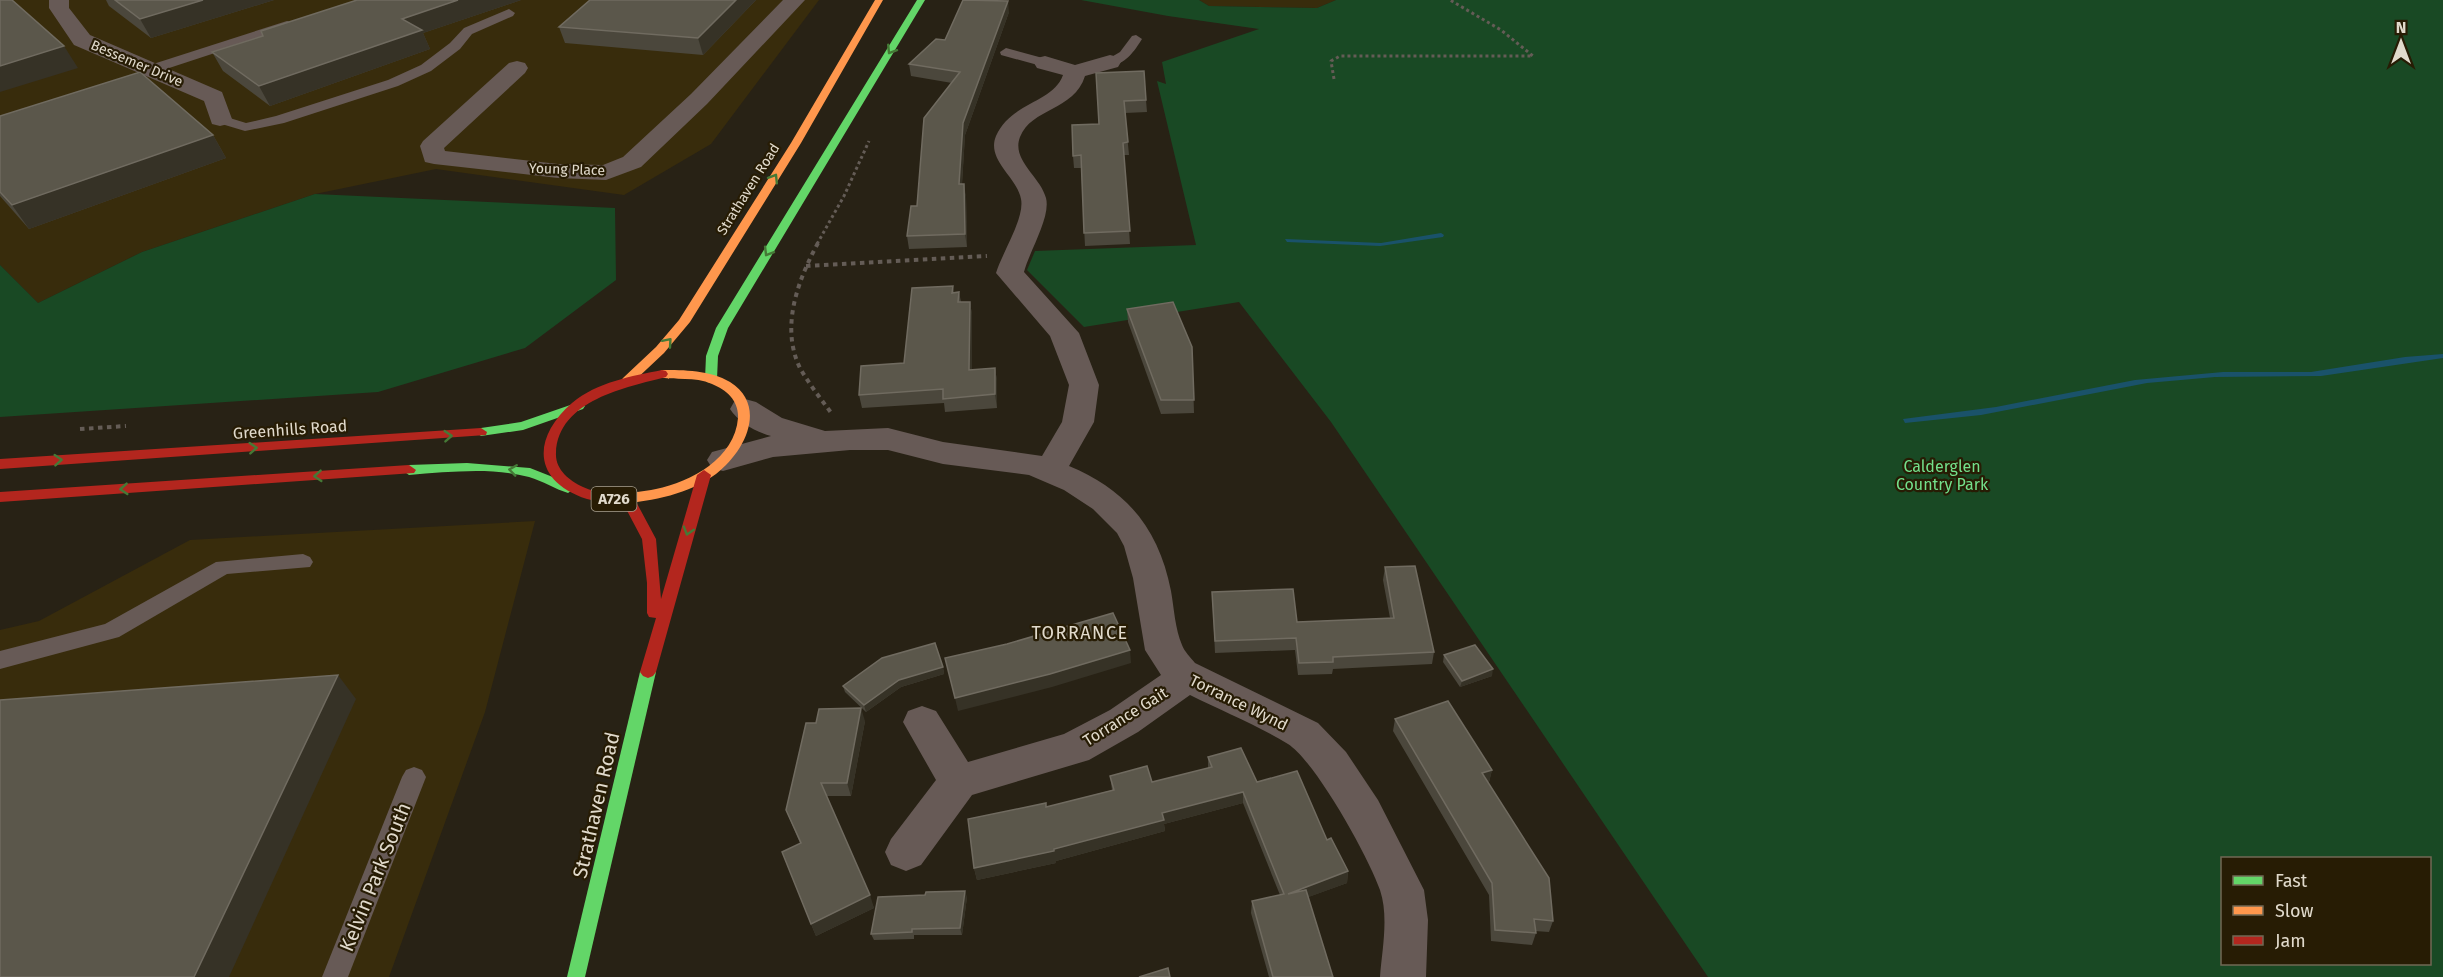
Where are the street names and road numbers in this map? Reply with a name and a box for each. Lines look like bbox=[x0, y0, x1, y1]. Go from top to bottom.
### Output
street label: Bessemer Drive bbox=[88, 36, 185, 90]
street label: Strathaven Road bbox=[714, 140, 783, 238]
street label: Young Place bbox=[529, 160, 605, 179]
street label: Greenhills Road bbox=[232, 416, 348, 443]
road number: A726 bbox=[592, 487, 636, 511]
street label: Torrance Wynd bbox=[1187, 670, 1291, 734]
street label: Torrance Gait bbox=[1080, 683, 1171, 750]
street label: Strathaven Road bbox=[568, 730, 624, 880]
street label: Kelvin Park South bbox=[334, 799, 416, 955]

